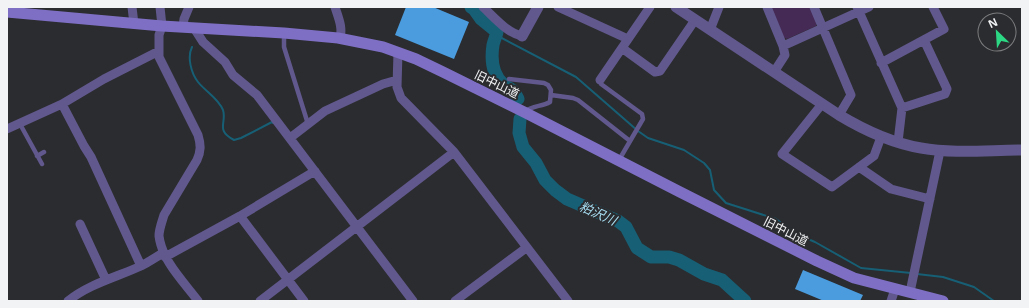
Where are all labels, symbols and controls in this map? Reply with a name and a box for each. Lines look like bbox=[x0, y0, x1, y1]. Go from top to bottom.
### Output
north arrow bbox=[977, 12, 1017, 52]
text: N bbox=[985, 14, 1000, 31]
street label: 旧中山道 bbox=[472, 66, 522, 102]
water label: 粕沢川 bbox=[577, 197, 621, 230]
street label: 旧中山道 bbox=[761, 213, 811, 249]

